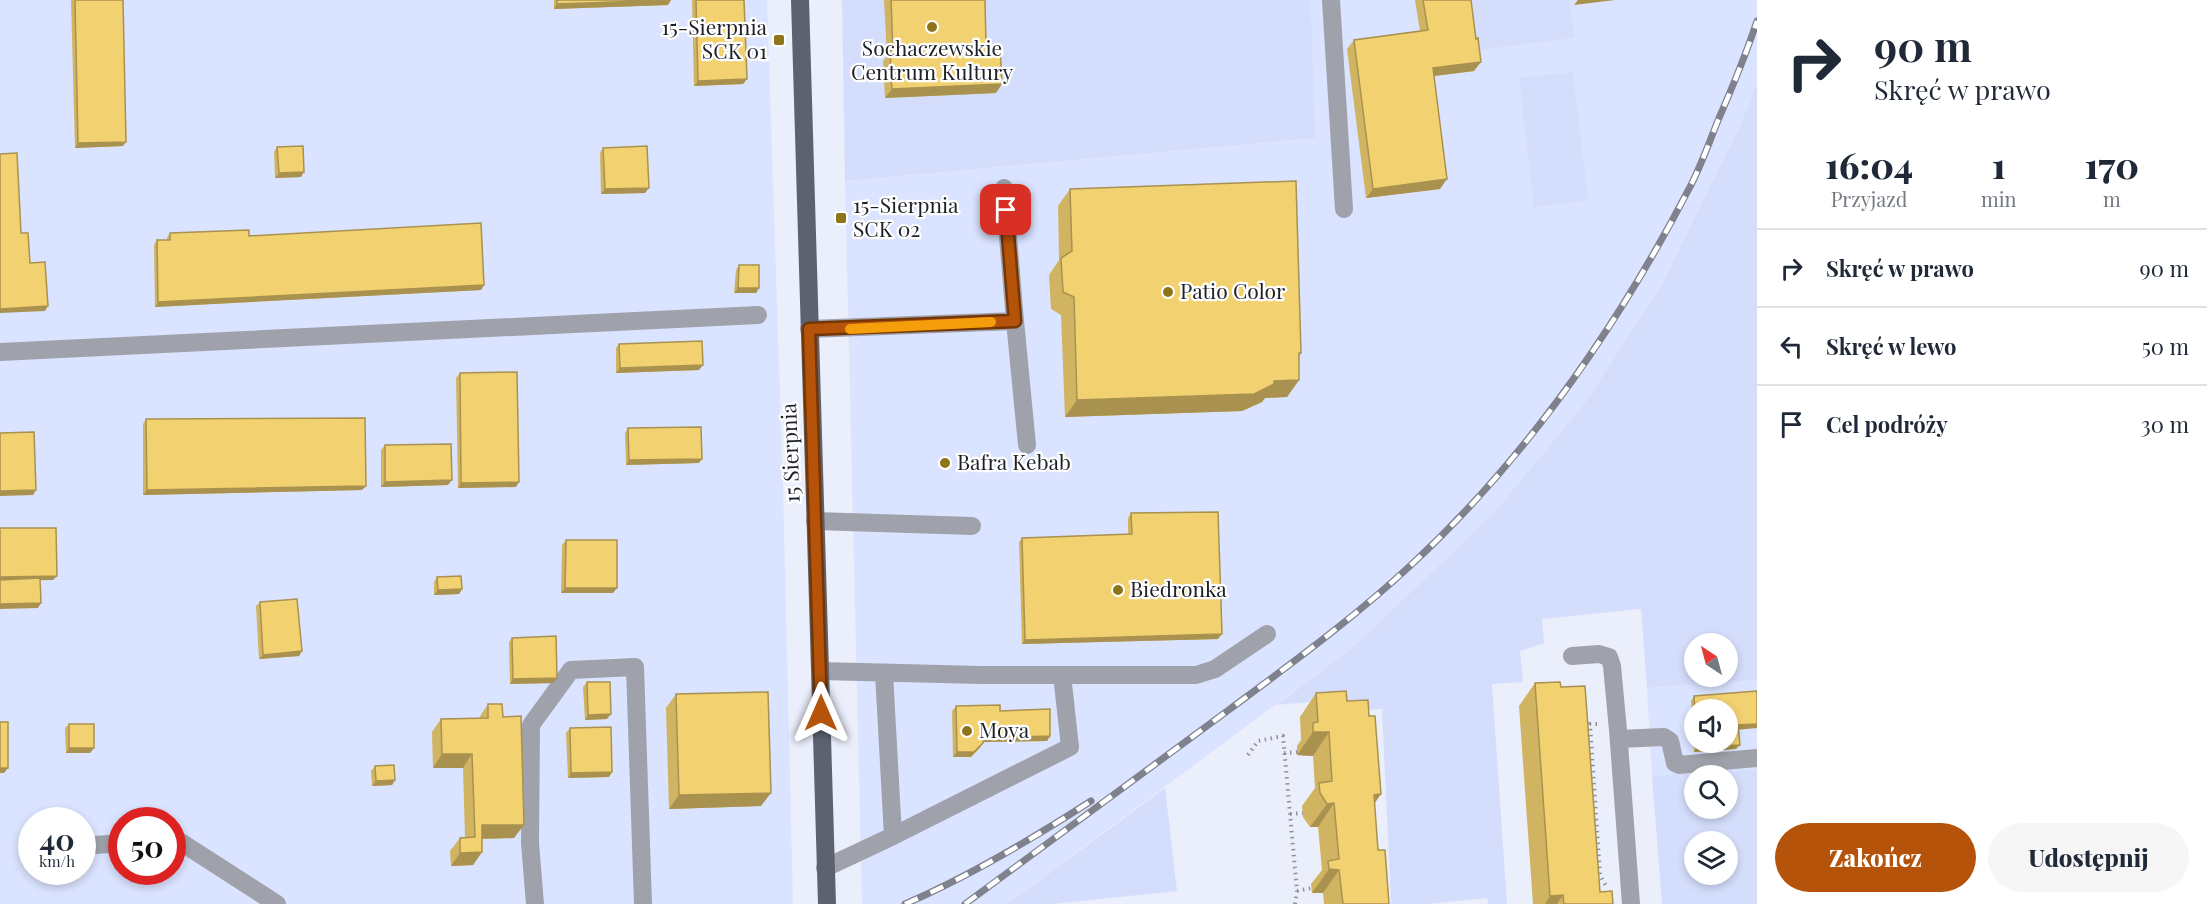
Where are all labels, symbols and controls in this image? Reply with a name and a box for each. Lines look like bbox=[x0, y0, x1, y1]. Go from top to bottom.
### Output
place label: 15-Sierpnia SCK 01 bbox=[661, 12, 768, 64]
text: 90 m bbox=[1874, 17, 1972, 73]
marker: Sochaczewskie Centrum Kultury bbox=[925, 20, 939, 34]
icon: right bbox=[1775, 24, 1853, 102]
marker: 15-Sierpnia SCK 01 bbox=[772, 33, 786, 47]
place label: Sochaczewskie Centrum Kultury bbox=[851, 33, 1013, 85]
text: Skręć w prawo bbox=[1874, 71, 2051, 107]
text: 16:04 bbox=[1825, 140, 1913, 188]
text: 1 bbox=[1992, 140, 2006, 188]
text: 170 bbox=[2084, 140, 2139, 188]
pin bbox=[980, 184, 1031, 235]
text: Przyjazd bbox=[1831, 185, 1907, 212]
text: min bbox=[1981, 185, 2017, 212]
text: m bbox=[2103, 185, 2121, 212]
place label: 15-Sierpnia SCK 02 bbox=[853, 190, 959, 242]
icon: arrive bbox=[989, 193, 1022, 226]
marker: 15-Sierpnia SCK 02 bbox=[834, 211, 848, 225]
icon: right bbox=[1775, 252, 1808, 285]
text: Skręć w prawo bbox=[1826, 253, 1974, 283]
text: 90 m bbox=[2140, 253, 2189, 283]
place label: Patio Color bbox=[1180, 276, 1286, 304]
marker: Patio Color bbox=[1161, 285, 1175, 299]
icon: left bbox=[1775, 330, 1808, 363]
text: Skręć w lewo bbox=[1826, 331, 1957, 361]
text: 50 m bbox=[2142, 331, 2189, 361]
street label: 15 Sierpnia bbox=[773, 402, 805, 504]
icon: arrive bbox=[1775, 408, 1808, 441]
text: Cel podróży bbox=[1826, 409, 1948, 439]
text: 30 m bbox=[2141, 409, 2189, 439]
place label: Bafra Kebab bbox=[957, 447, 1071, 475]
marker: Bafra Kebab bbox=[938, 456, 952, 470]
place label: Biedronka bbox=[1130, 574, 1227, 602]
marker: Biedronka bbox=[1111, 583, 1125, 597]
north arrow bbox=[1684, 633, 1738, 687]
map controls bbox=[1684, 633, 1738, 885]
position arrow bbox=[789, 681, 853, 745]
button: sound bbox=[1684, 699, 1738, 753]
place label: Moya bbox=[979, 715, 1030, 743]
marker: Moya bbox=[960, 724, 974, 738]
button: search bbox=[1684, 765, 1738, 819]
speed limit sign: 50 bbox=[108, 807, 186, 885]
text: 40 bbox=[39, 819, 75, 859]
button: Zakończ bbox=[1775, 823, 1976, 892]
button: Udostępnij bbox=[1988, 823, 2189, 892]
button: layers bbox=[1684, 831, 1738, 885]
text: km/h bbox=[39, 851, 75, 871]

